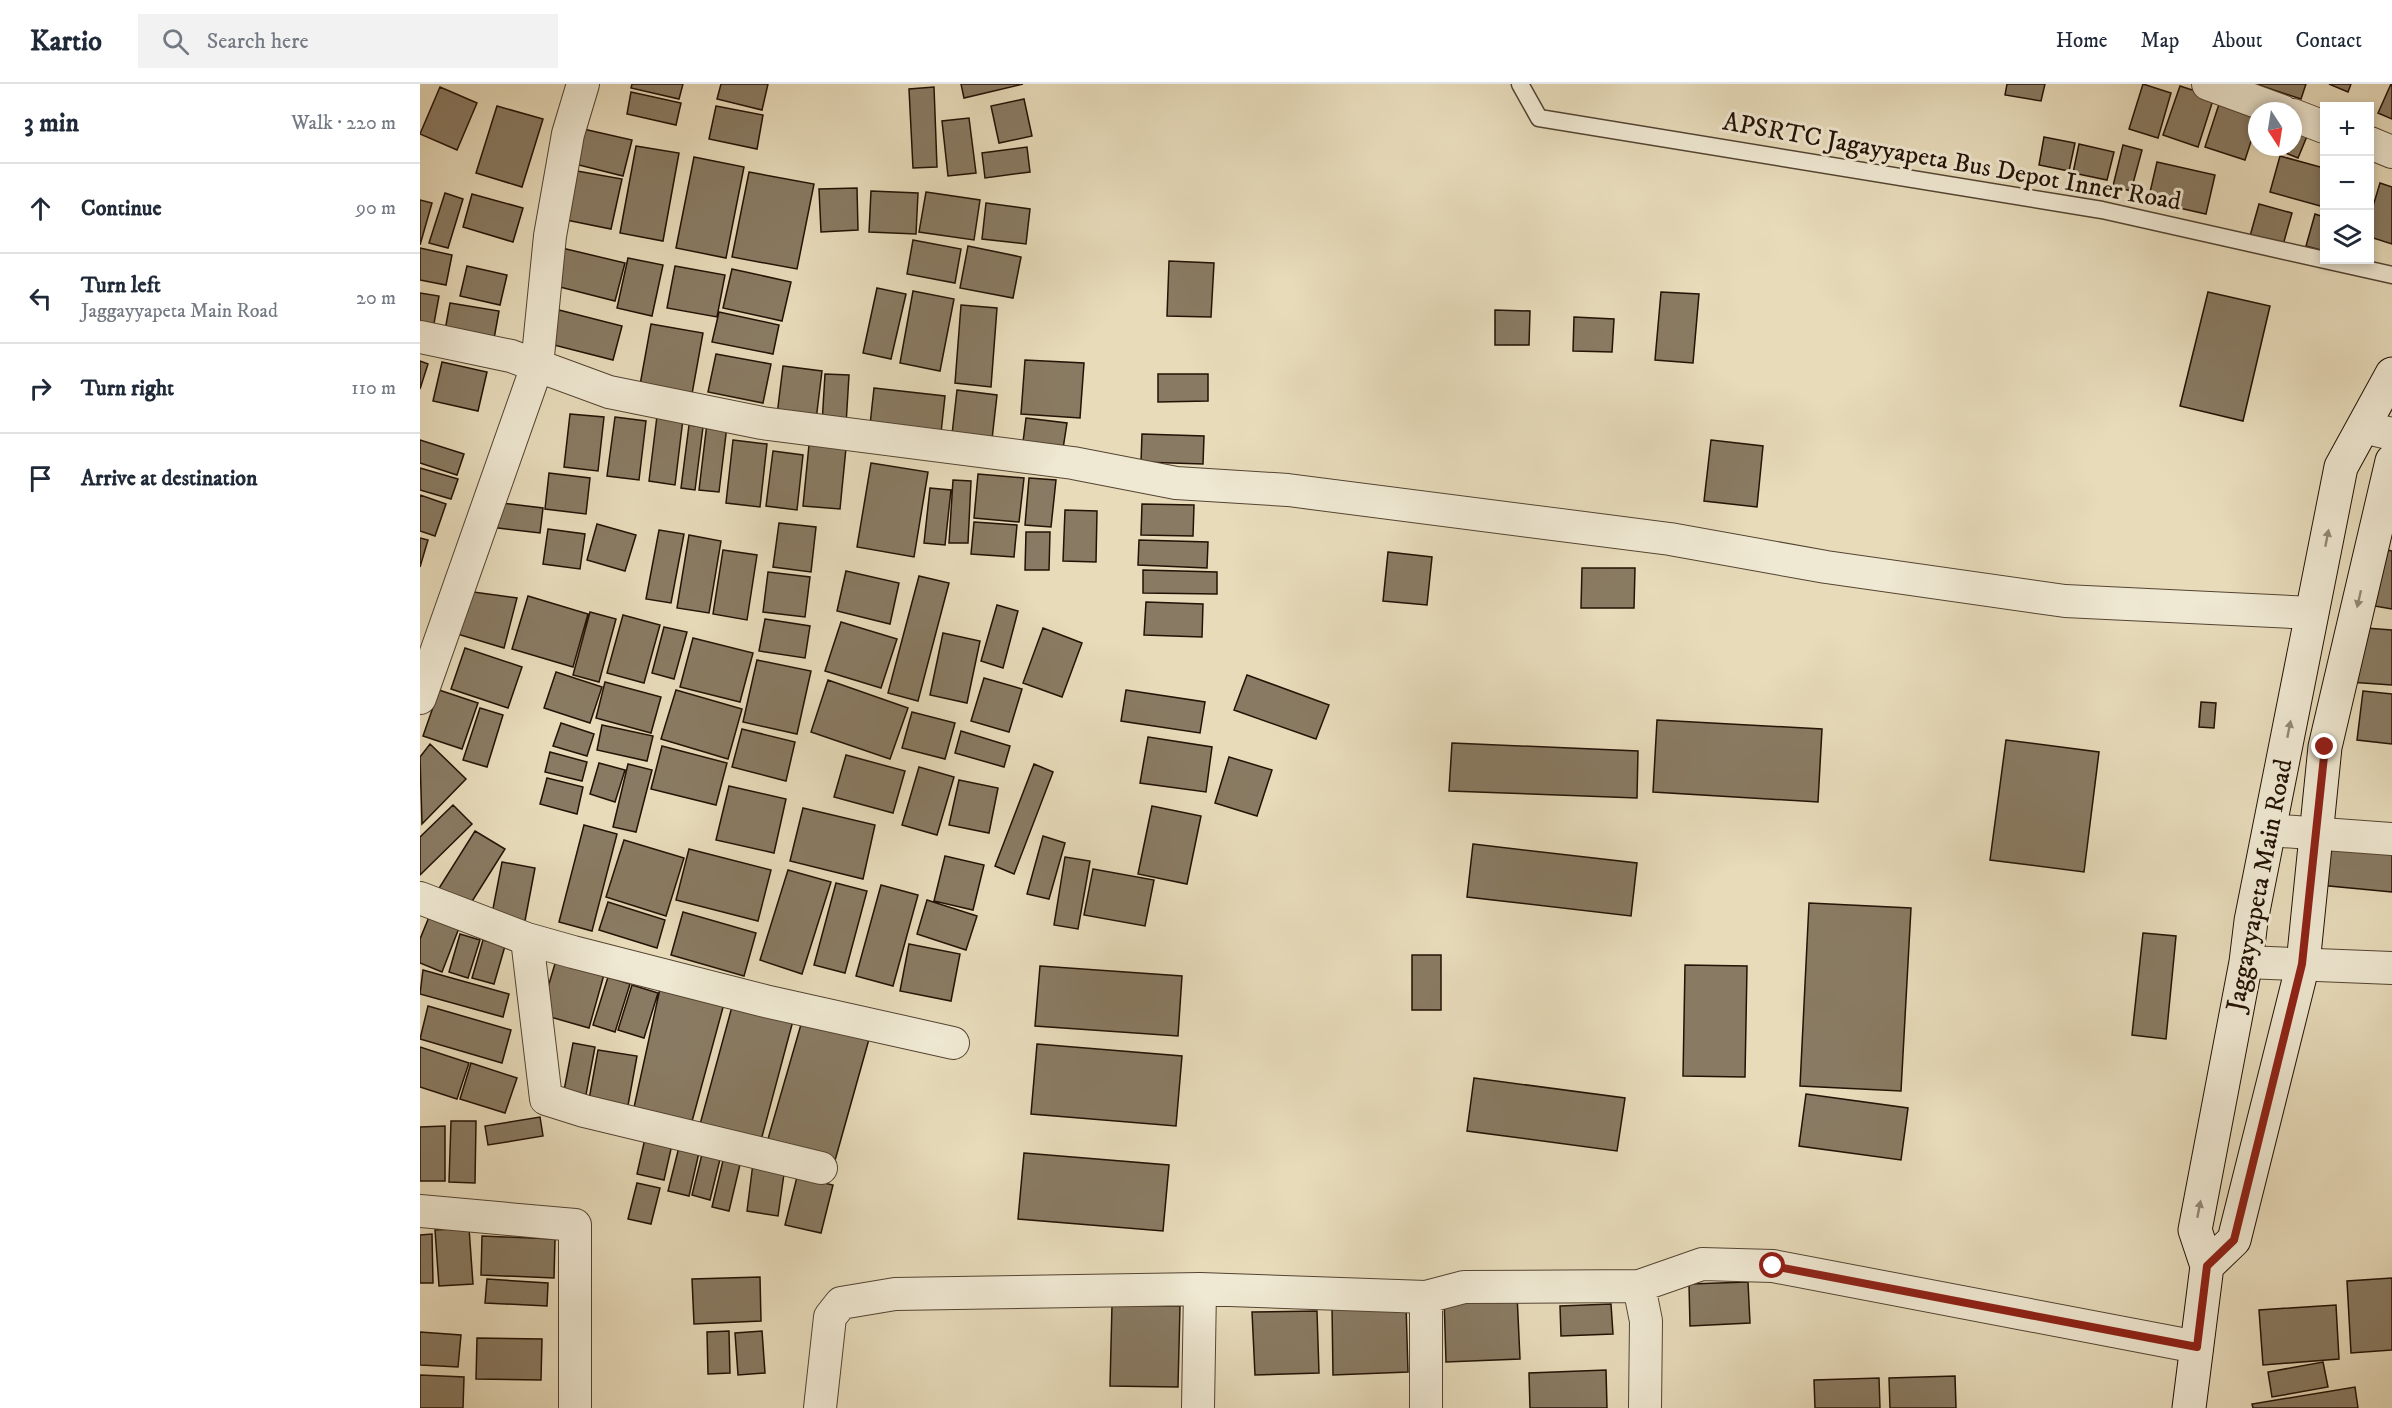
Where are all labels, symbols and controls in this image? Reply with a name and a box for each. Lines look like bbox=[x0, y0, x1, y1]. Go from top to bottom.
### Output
search box bbox=[138, 14, 558, 68]
text: Kartio bbox=[30, 24, 102, 59]
icon: search bbox=[159, 25, 192, 58]
text: Search here bbox=[207, 28, 309, 55]
text: Home bbox=[2056, 28, 2108, 54]
text: Map bbox=[2141, 28, 2179, 54]
text: About bbox=[2212, 28, 2263, 54]
text: Contact bbox=[2296, 28, 2362, 54]
north arrow bbox=[2248, 102, 2302, 156]
map controls bbox=[2320, 102, 2374, 264]
button: + bbox=[2320, 102, 2374, 156]
street label: APSRTC Jagayyapeta Bus Depot Inner Road bbox=[1720, 105, 2184, 219]
text: 3 min bbox=[24, 107, 79, 140]
text: Walk · 220 m bbox=[291, 111, 396, 136]
button: − bbox=[2320, 156, 2374, 210]
icon: ahead bbox=[24, 192, 57, 225]
text: Continue bbox=[81, 195, 162, 222]
text: 90 m bbox=[356, 196, 396, 221]
button: layers bbox=[2320, 210, 2374, 264]
text: Turn left bbox=[81, 272, 161, 299]
icon: left bbox=[24, 282, 57, 315]
text: 20 m bbox=[356, 286, 396, 311]
text: Jaggayyapeta Main Road bbox=[81, 299, 278, 324]
icon: right bbox=[24, 372, 57, 405]
text: Turn right bbox=[81, 375, 174, 402]
text: 110 m bbox=[351, 376, 396, 401]
icon: arrive bbox=[24, 462, 57, 495]
text: Arrive at destination bbox=[81, 465, 258, 492]
one-way arrow bbox=[2323, 528, 2332, 547]
one-way arrow bbox=[2354, 590, 2364, 609]
one-way arrow bbox=[2285, 719, 2294, 738]
route end bbox=[2311, 733, 2337, 759]
street label: Jaggayyapeta Main Road bbox=[2219, 756, 2301, 1016]
one-way arrow bbox=[2195, 1200, 2204, 1219]
route start bbox=[1759, 1252, 1785, 1278]

